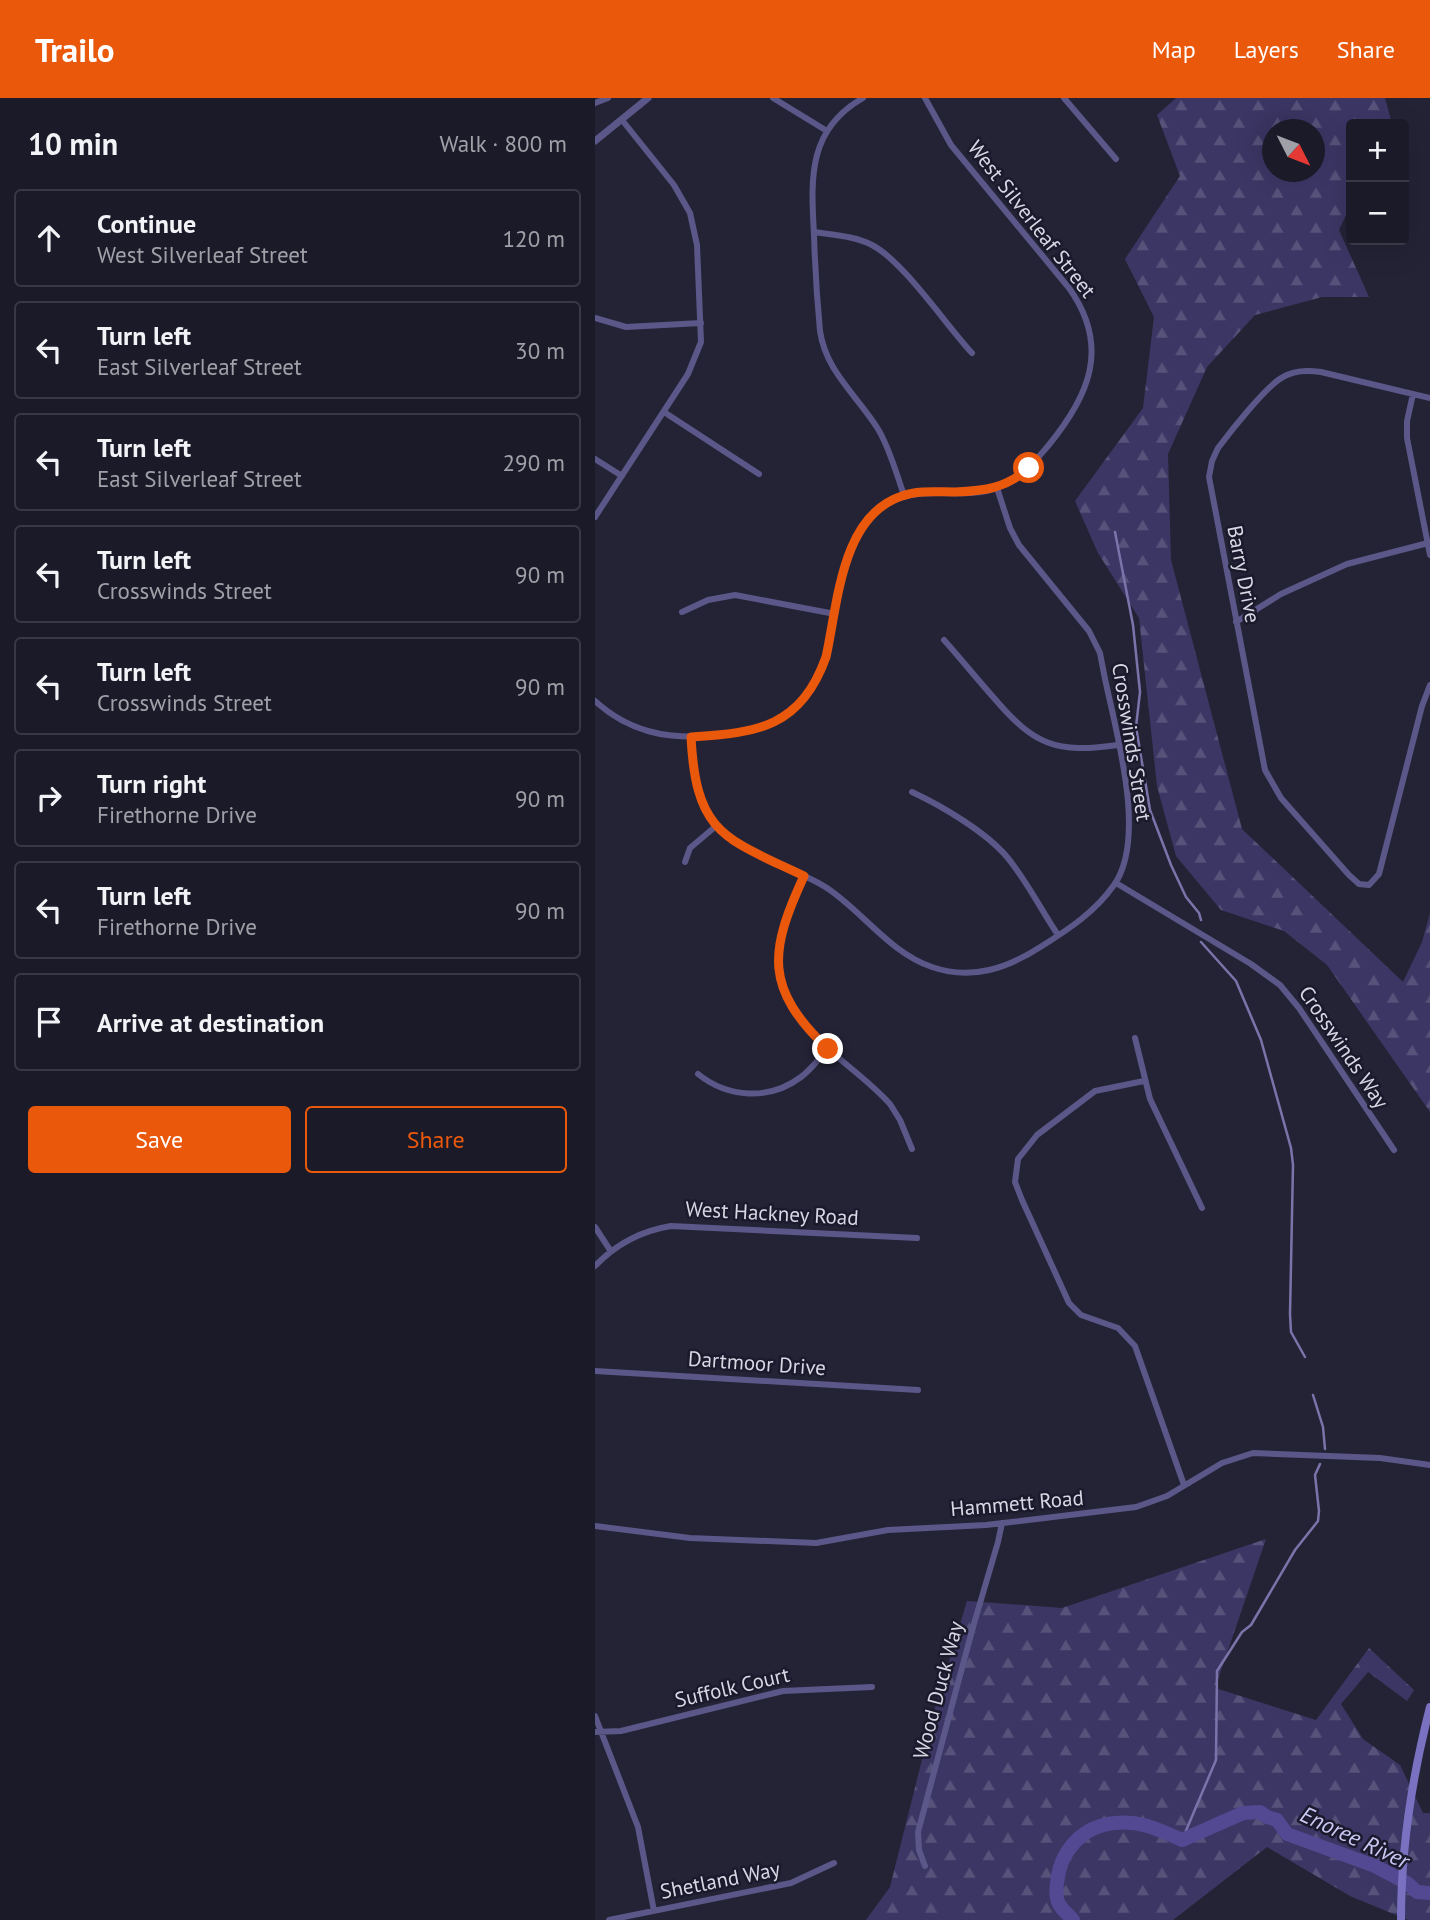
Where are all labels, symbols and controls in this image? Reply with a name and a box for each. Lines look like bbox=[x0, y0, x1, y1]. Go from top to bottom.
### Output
text: Trailo bbox=[35, 28, 115, 71]
text: Map bbox=[1152, 34, 1196, 65]
text: Layers bbox=[1234, 34, 1299, 65]
text: Share bbox=[1337, 34, 1395, 65]
north arrow bbox=[1262, 119, 1325, 182]
map controls bbox=[1346, 119, 1409, 245]
button: + bbox=[1346, 119, 1409, 182]
text: 10 min bbox=[28, 124, 118, 163]
text: Walk · 800 m bbox=[440, 129, 567, 158]
street label: West Silverleaf Street bbox=[962, 135, 1102, 303]
button: − bbox=[1346, 182, 1409, 245]
text: Continue bbox=[97, 207, 196, 240]
icon: ahead bbox=[30, 219, 68, 257]
text: 120 m bbox=[503, 224, 565, 253]
text: West Silverleaf Street bbox=[97, 240, 308, 269]
text: Turn left bbox=[97, 319, 191, 352]
icon: left bbox=[30, 331, 68, 369]
text: 30 m bbox=[515, 336, 565, 365]
text: East Silverleaf Street bbox=[97, 352, 302, 381]
text: Turn left bbox=[97, 431, 191, 464]
icon: left bbox=[30, 443, 68, 481]
text: 290 m bbox=[503, 448, 565, 477]
route start bbox=[1013, 452, 1044, 483]
text: East Silverleaf Street bbox=[97, 464, 302, 493]
street label: Barry Drive bbox=[1221, 523, 1267, 625]
text: Turn left bbox=[97, 543, 191, 576]
icon: left bbox=[30, 555, 68, 593]
text: 90 m bbox=[515, 560, 565, 589]
text: Crosswinds Street bbox=[97, 576, 272, 605]
text: Turn left bbox=[97, 655, 191, 688]
street label: Crosswinds Street bbox=[1106, 661, 1158, 823]
icon: left bbox=[30, 667, 68, 705]
text: 90 m bbox=[515, 672, 565, 701]
text: Crosswinds Street bbox=[97, 688, 272, 717]
text: Turn right bbox=[97, 767, 206, 800]
icon: right bbox=[30, 779, 68, 817]
text: 90 m bbox=[515, 784, 565, 813]
text: Firethorne Drive bbox=[97, 800, 257, 829]
text: Turn left bbox=[97, 879, 191, 912]
icon: left bbox=[30, 891, 68, 929]
text: 90 m bbox=[515, 896, 565, 925]
text: Firethorne Drive bbox=[97, 912, 257, 941]
street label: Crosswinds Way bbox=[1293, 980, 1395, 1114]
icon: arrive bbox=[30, 1003, 68, 1041]
text: Arrive at destination bbox=[97, 1006, 324, 1039]
route end bbox=[812, 1033, 843, 1064]
button: Save bbox=[28, 1106, 291, 1173]
button: Share bbox=[305, 1106, 567, 1173]
street label: West Hackney Road bbox=[685, 1195, 859, 1231]
street label: Dartmoor Drive bbox=[687, 1345, 827, 1381]
street label: Hammett Road bbox=[949, 1484, 1085, 1522]
street label: Wood Duck Way bbox=[907, 1618, 969, 1762]
street label: Suffolk Court bbox=[672, 1661, 792, 1713]
water label: Enoree River bbox=[1296, 1799, 1415, 1875]
street label: Shetland Way bbox=[658, 1855, 783, 1905]

